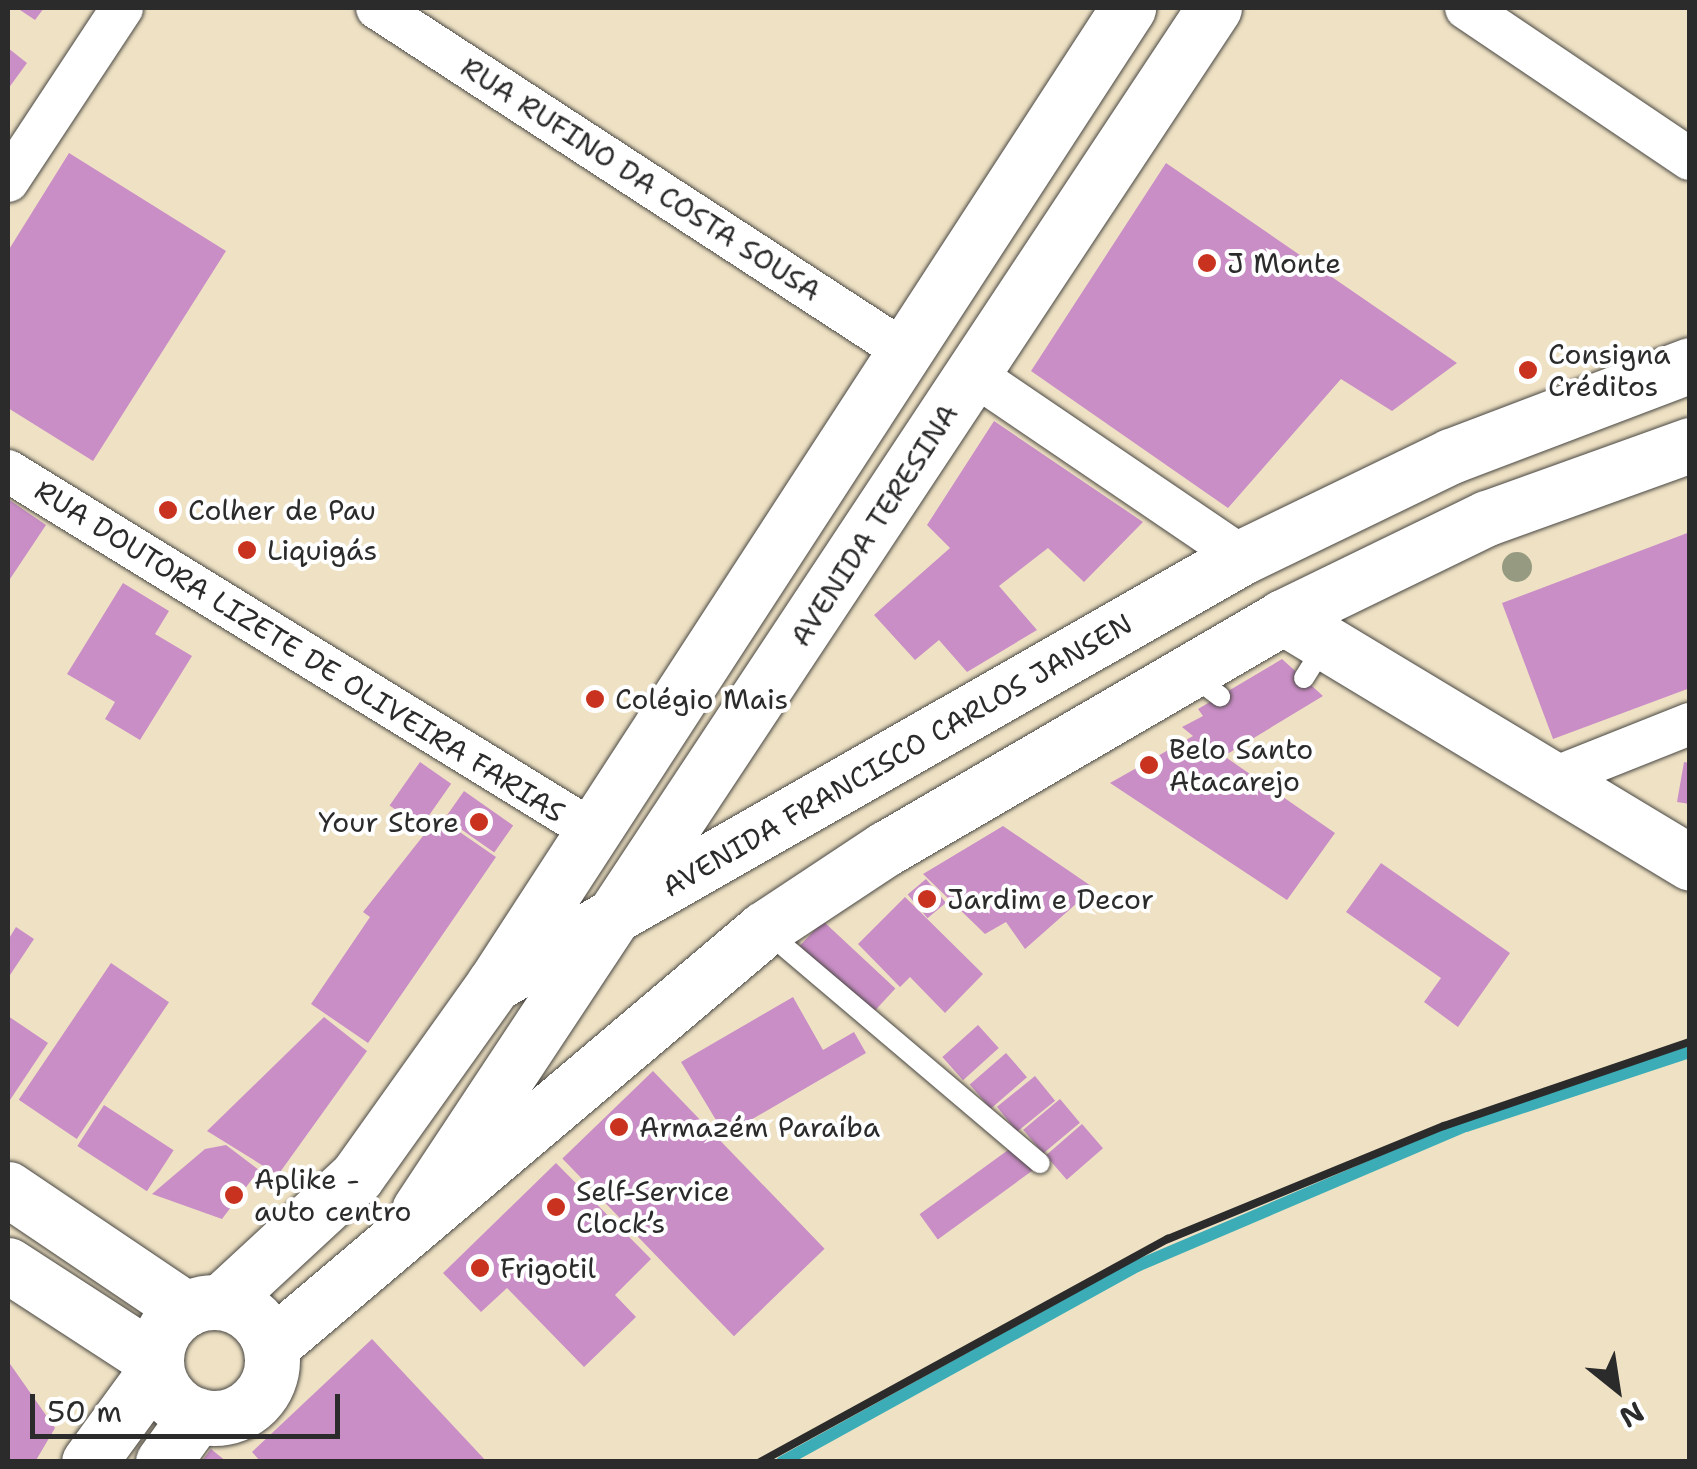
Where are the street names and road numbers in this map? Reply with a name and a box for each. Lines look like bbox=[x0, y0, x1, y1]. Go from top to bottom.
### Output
street label: RUA RUFINO DA COSTA SOUSA bbox=[455, 50, 827, 308]
street label: AVENIDA TERESINA bbox=[783, 398, 965, 652]
street label: RUA DOUTORA LIZETE DE OLIVEIRA FARIAS bbox=[29, 473, 571, 829]
street label: AVENIDA FRANCISCO CARLOS JANSEN bbox=[656, 606, 1138, 904]

